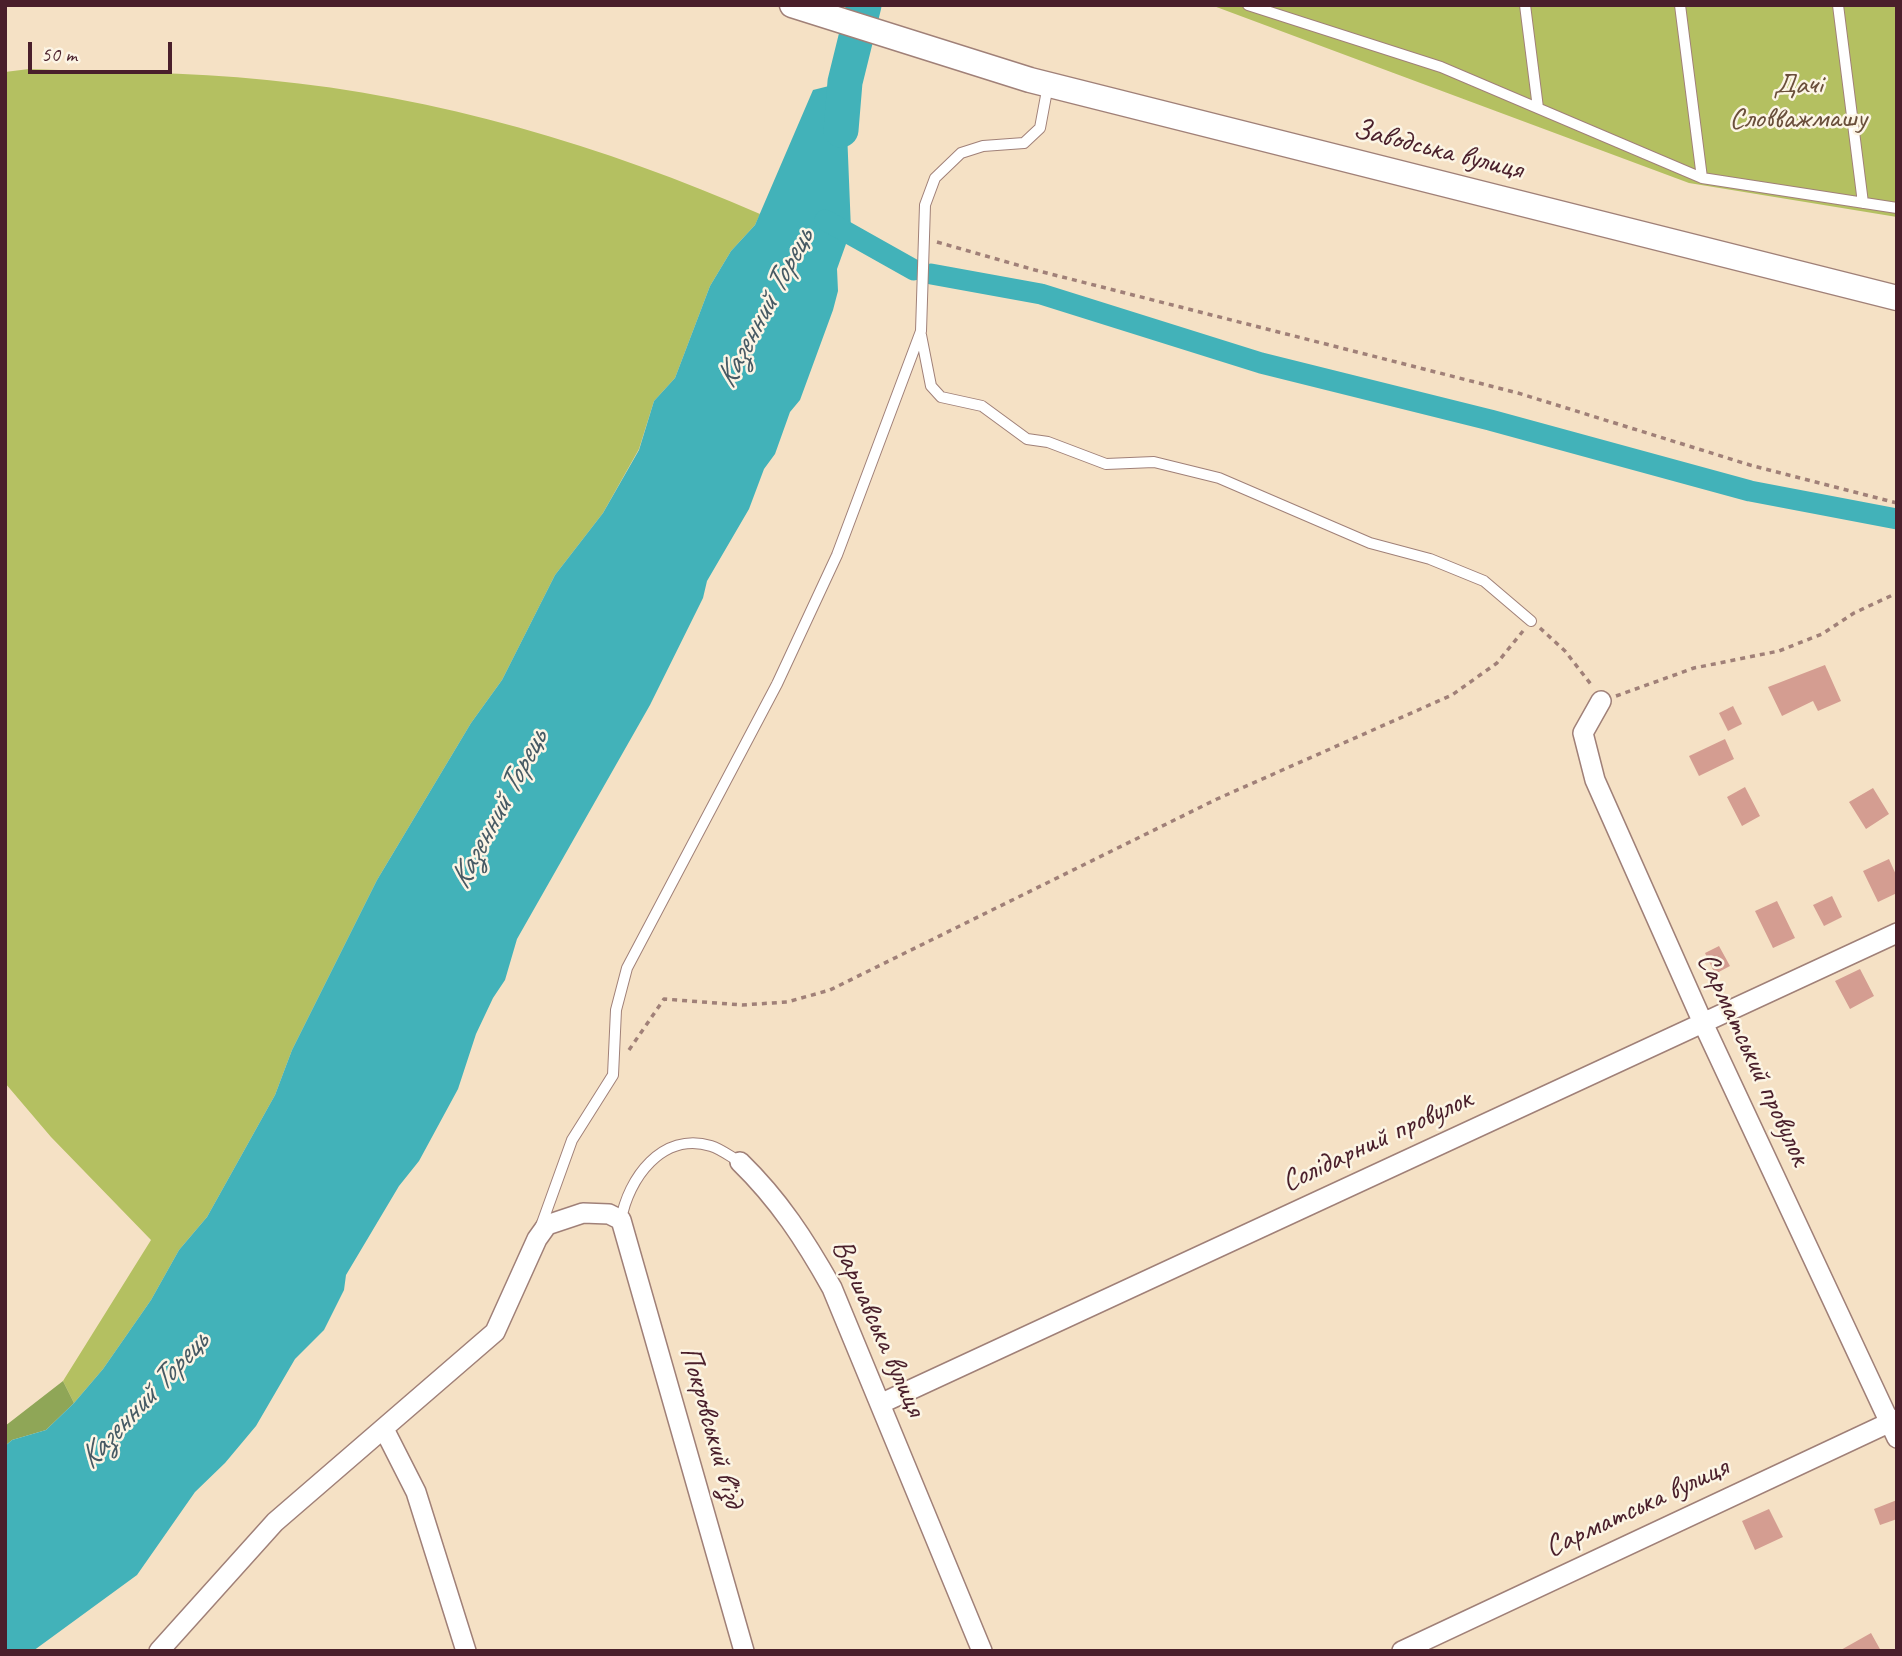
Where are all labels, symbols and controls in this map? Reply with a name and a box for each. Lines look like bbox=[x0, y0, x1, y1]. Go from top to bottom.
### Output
scale bar bbox=[32, 28, 175, 72]
text: 50 m bbox=[41, 41, 77, 67]
park label: Дачі Словважмашу bbox=[1729, 67, 1867, 138]
street label: Заводська вулиця bbox=[1349, 112, 1527, 188]
water label: Казенний Торець bbox=[707, 223, 823, 395]
water label: Казенний Торець bbox=[441, 724, 557, 896]
street label: Сарматський провулок bbox=[1688, 947, 1818, 1171]
street label: Солідарний провулок bbox=[1276, 1081, 1478, 1201]
street label: Варшавська вулиця bbox=[823, 1234, 933, 1422]
water label: Казенний Торець bbox=[71, 1325, 217, 1477]
street label: Покровський в'їзд bbox=[671, 1342, 751, 1512]
street label: Сарматська вулиця bbox=[1540, 1450, 1734, 1566]

